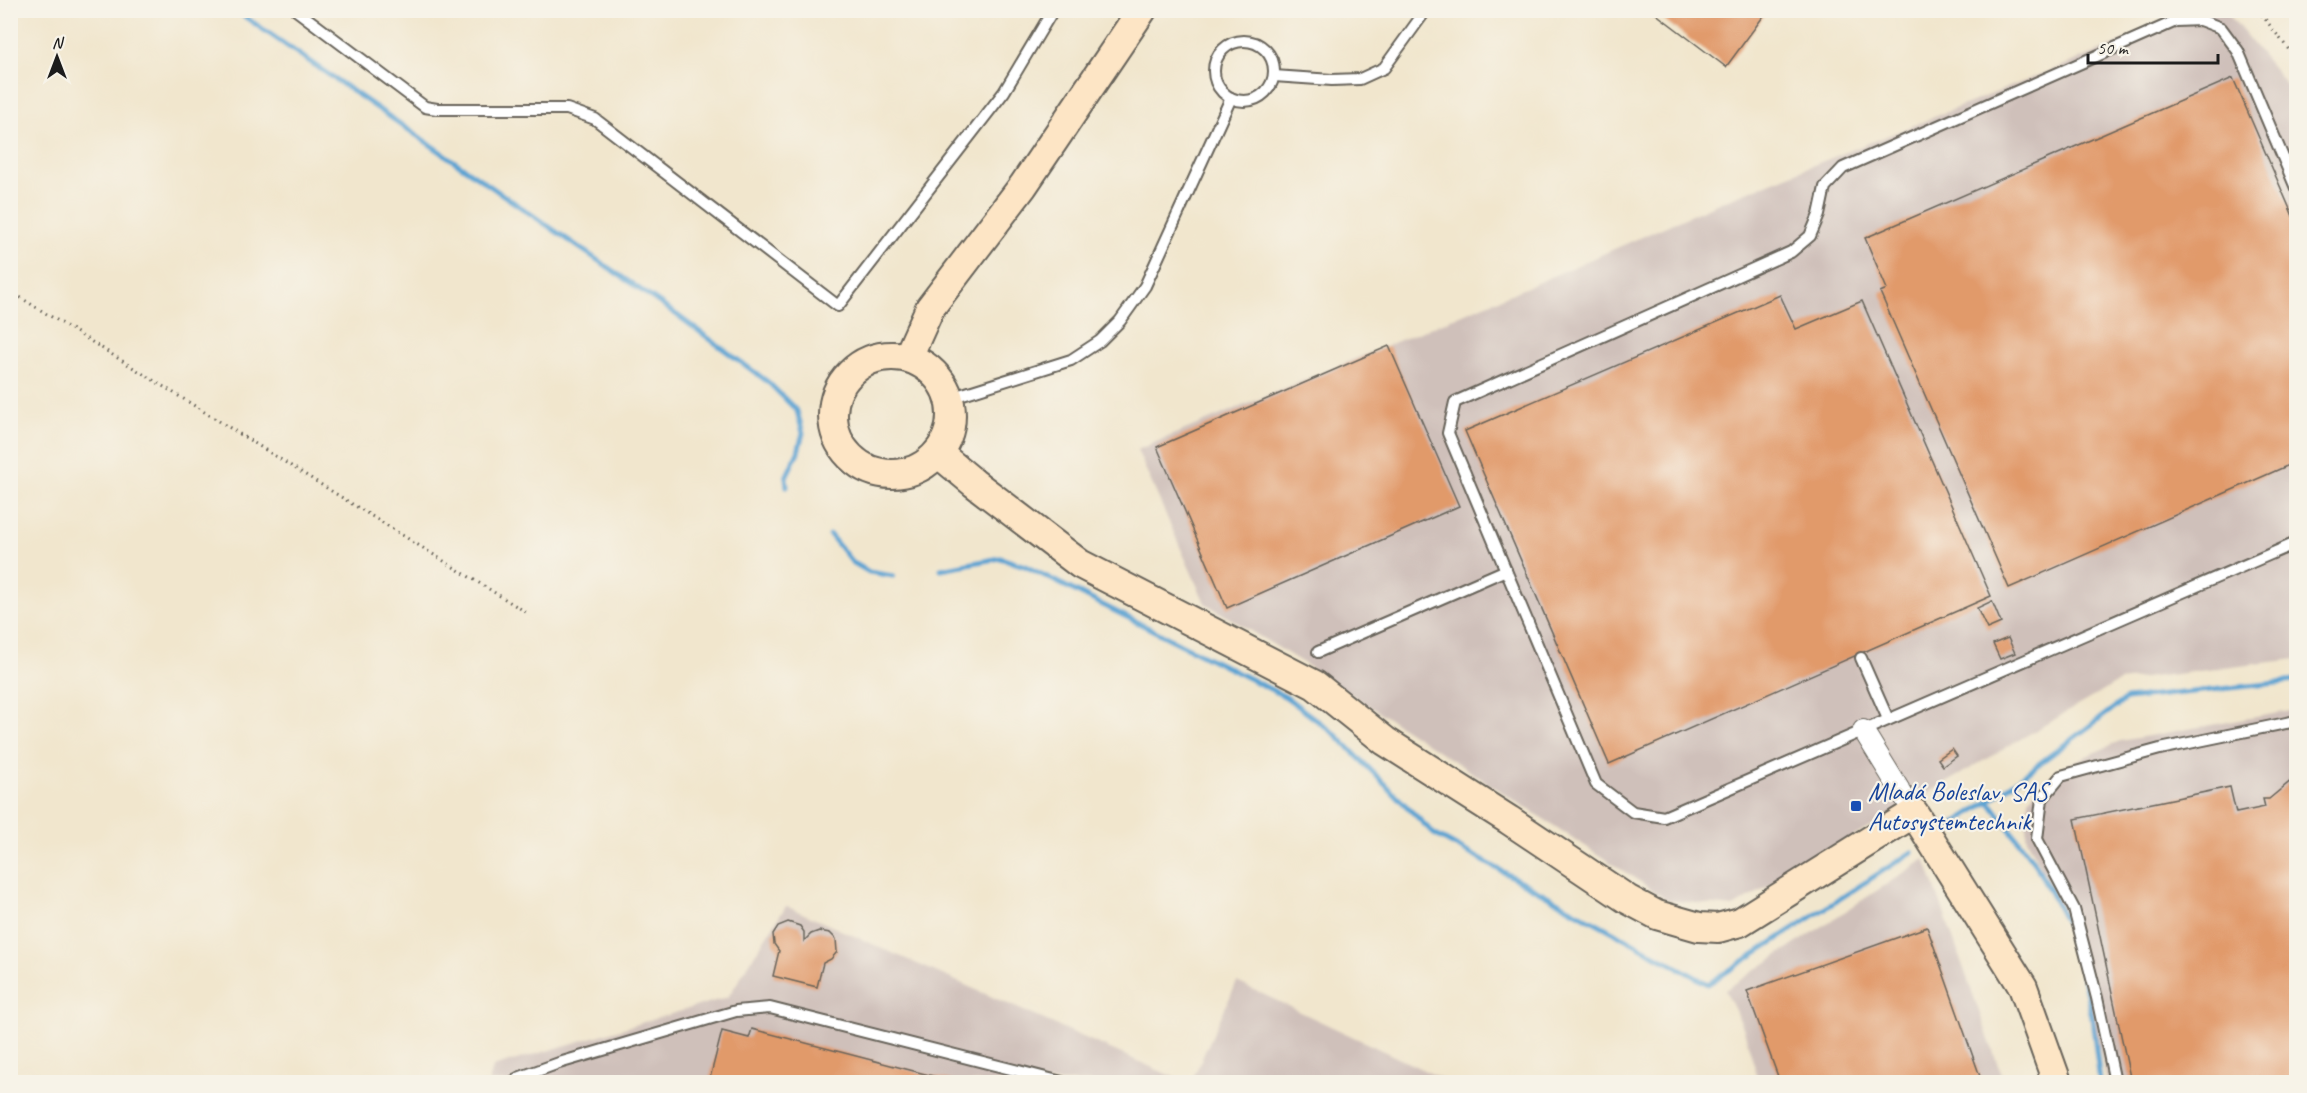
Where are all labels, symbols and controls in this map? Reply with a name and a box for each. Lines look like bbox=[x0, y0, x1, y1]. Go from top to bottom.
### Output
north arrow bbox=[27, 27, 87, 87]
scale bar bbox=[2088, 27, 2218, 65]
text: N bbox=[52, 33, 65, 53]
text: 50 m bbox=[2097, 37, 2130, 59]
place label: Mladá Boleslav, SAS Autosystemtechnik bbox=[1868, 775, 2051, 838]
marker: Mladá Boleslav, SAS Autosystemtechnik bbox=[1849, 799, 1863, 813]

